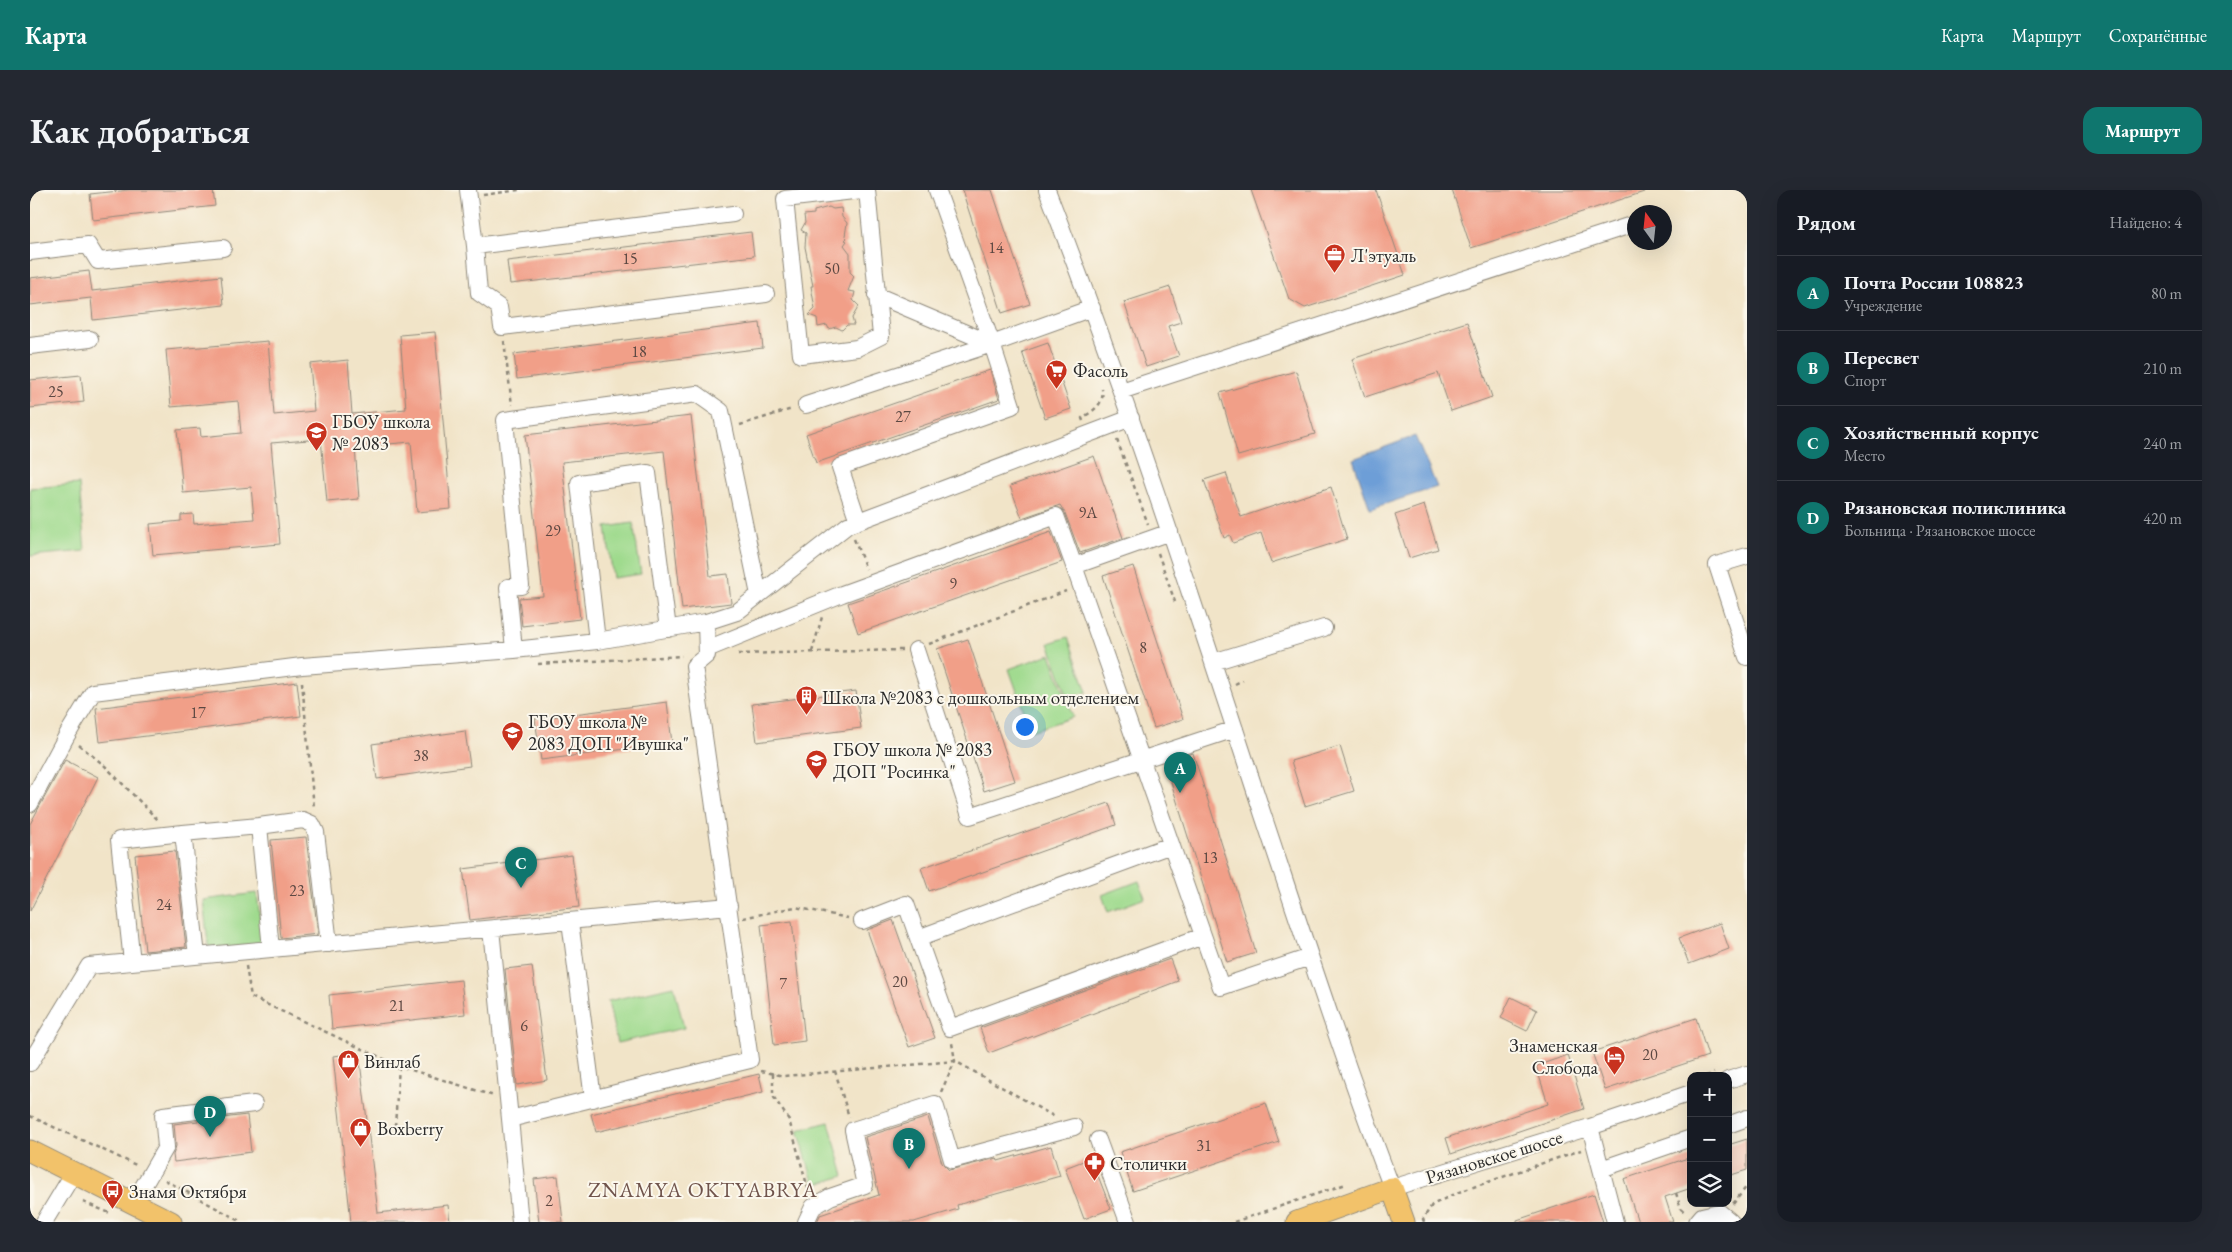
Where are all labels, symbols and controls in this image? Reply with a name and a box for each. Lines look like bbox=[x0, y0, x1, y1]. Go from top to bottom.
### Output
text: Карта bbox=[25, 20, 87, 51]
text: Карта bbox=[1941, 24, 1984, 47]
text: Маршрут bbox=[2012, 24, 2081, 47]
text: Сохранённые bbox=[2109, 24, 2207, 47]
button: Маршрут bbox=[2083, 107, 2202, 154]
text: Как добраться bbox=[30, 108, 250, 153]
north arrow bbox=[1627, 205, 1672, 250]
text: Рядом bbox=[1797, 209, 1856, 236]
text: Найдено: 4 bbox=[2110, 212, 2182, 233]
house number: 14 bbox=[988, 237, 1004, 258]
office icon: Л'этуаль bbox=[1323, 243, 1347, 274]
place label: Л'этуаль bbox=[1351, 243, 1417, 268]
house number: 15 bbox=[622, 248, 638, 269]
house number: 50 bbox=[824, 258, 840, 279]
text: Почта России 108823 bbox=[1844, 270, 2024, 295]
text: A bbox=[1807, 283, 1819, 304]
text: 80 m bbox=[2151, 283, 2182, 304]
text: Учреждение bbox=[1844, 295, 1922, 316]
house number: 18 bbox=[631, 341, 647, 362]
text: Пересвет bbox=[1844, 345, 1919, 370]
supermarket icon: Фасоль bbox=[1045, 358, 1069, 389]
place label: Фасоль bbox=[1073, 358, 1129, 383]
text: B bbox=[1808, 358, 1818, 379]
text: 210 m bbox=[2143, 358, 2182, 379]
text: Спорт bbox=[1844, 370, 1886, 391]
house number: 25 bbox=[48, 381, 64, 402]
house number: 27 bbox=[895, 406, 911, 427]
place label: ГБОУ школа № 2083 bbox=[332, 409, 431, 456]
school or university icon: ГБОУ школа № 2083 bbox=[304, 420, 328, 451]
text: Хозяйственный корпус bbox=[1844, 420, 2039, 445]
text: C bbox=[1807, 433, 1819, 454]
text: 240 m bbox=[2143, 433, 2182, 454]
text: Место bbox=[1844, 445, 1885, 466]
text: Рязановская поликлиника bbox=[1844, 495, 2066, 520]
house number: 9А bbox=[1079, 502, 1098, 523]
text: D bbox=[1807, 508, 1819, 529]
text: 420 m bbox=[2143, 508, 2182, 529]
house number: 29 bbox=[545, 520, 561, 541]
text: Больница · Рязановское шоссе bbox=[1844, 520, 2036, 541]
house number: 9 bbox=[949, 573, 957, 594]
house number: 8 bbox=[1139, 637, 1147, 658]
building icon: Школа №2083 с дошкольным отделением bbox=[794, 685, 818, 716]
place label: Школа №2083 с дошкольным отделением bbox=[822, 685, 1139, 710]
house number: 17 bbox=[190, 702, 206, 723]
place label: ГБОУ школа № 2083 ДОП "Ивушка" bbox=[528, 709, 689, 756]
your location bbox=[1012, 714, 1038, 740]
school or university icon: ГБОУ школа № 2083 ДОП "Ивушка" bbox=[500, 720, 524, 751]
place label: ГБОУ школа № 2083 ДОП "Росинка" bbox=[833, 737, 992, 784]
house number: 38 bbox=[413, 745, 429, 766]
school or university icon: ГБОУ школа № 2083 ДОП "Росинка" bbox=[805, 748, 829, 779]
pin: A bbox=[1164, 752, 1196, 793]
pin: C bbox=[505, 847, 537, 888]
house number: 13 bbox=[1202, 847, 1218, 868]
house number: 23 bbox=[289, 880, 305, 901]
house number: 24 bbox=[156, 894, 172, 915]
house number: 20 bbox=[892, 971, 908, 992]
house number: 7 bbox=[779, 973, 787, 994]
house number: 21 bbox=[389, 995, 405, 1016]
house number: 6 bbox=[520, 1015, 528, 1036]
place label: Знаменская Слобода bbox=[1509, 1033, 1598, 1080]
hotel icon: Знаменская Слобода bbox=[1602, 1044, 1626, 1075]
house number: 20 bbox=[1642, 1044, 1658, 1065]
shop icon: Винлаб bbox=[336, 1049, 360, 1080]
place label: Винлаб bbox=[364, 1049, 421, 1074]
map controls bbox=[1687, 1072, 1732, 1207]
button: + bbox=[1687, 1072, 1732, 1117]
pin: D bbox=[194, 1096, 226, 1137]
shop icon: Boxberry bbox=[349, 1116, 373, 1147]
place label: Boxberry bbox=[377, 1116, 444, 1141]
button: − bbox=[1687, 1117, 1732, 1162]
street label: Рязановское шоссе bbox=[1422, 1124, 1566, 1190]
pin: B bbox=[893, 1128, 925, 1169]
house number: 31 bbox=[1196, 1135, 1212, 1156]
pharmacy icon: Столички bbox=[1082, 1151, 1106, 1182]
place label: Столички bbox=[1110, 1151, 1187, 1176]
button: layers bbox=[1687, 1162, 1732, 1207]
district label: ZNAMYA OKTYABRYA bbox=[588, 1176, 818, 1203]
bus stop icon: Знамя Октября bbox=[101, 1179, 125, 1210]
place label: Знамя Октября bbox=[129, 1179, 247, 1204]
house number: 2 bbox=[545, 1190, 553, 1211]

